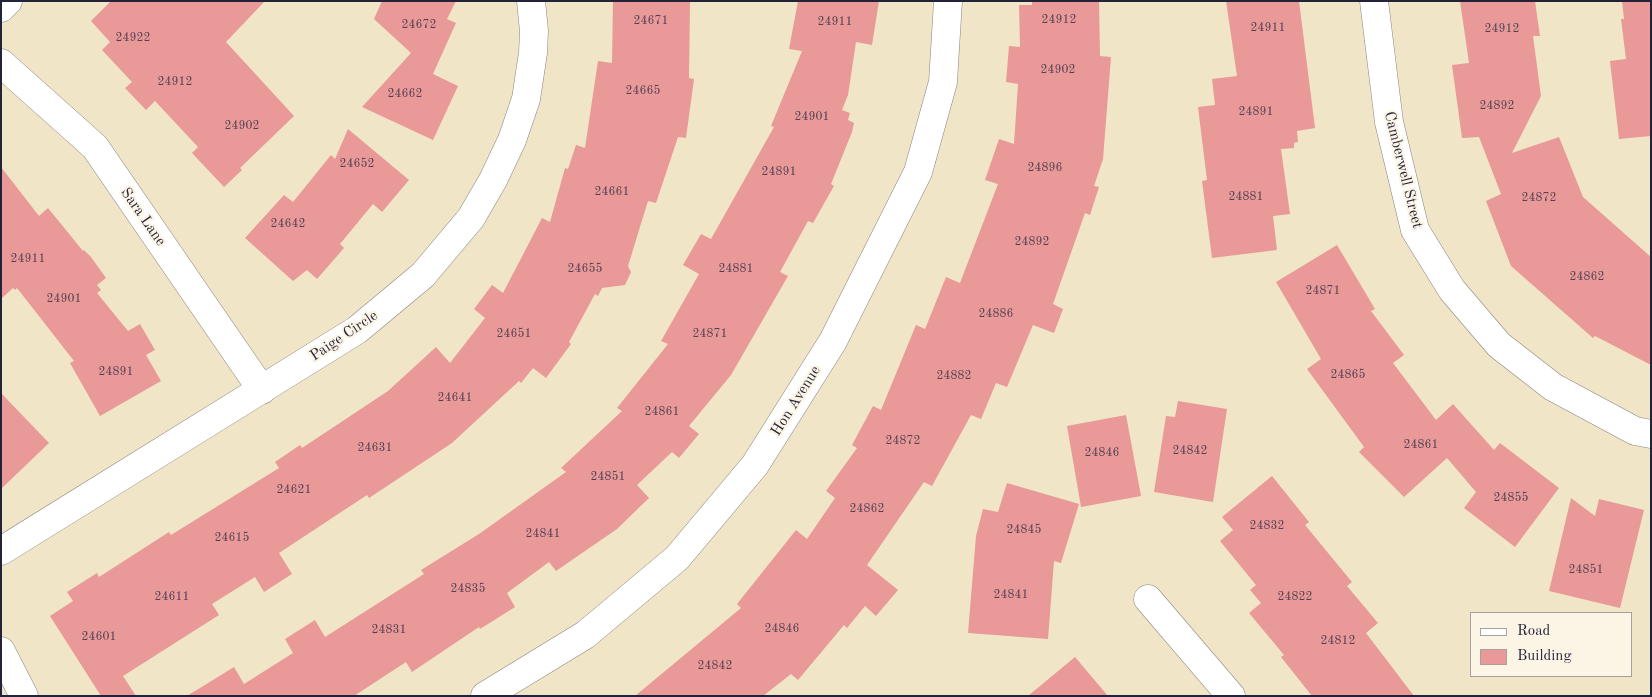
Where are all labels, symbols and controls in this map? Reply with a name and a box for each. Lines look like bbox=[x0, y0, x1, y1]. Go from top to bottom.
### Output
house number: 24912 bbox=[1042, 13, 1076, 27]
house number: 24671 bbox=[634, 14, 668, 28]
house number: 24911 bbox=[818, 15, 852, 29]
house number: 24672 bbox=[402, 18, 436, 32]
house number: 24911 bbox=[1251, 21, 1285, 35]
house number: 24912 bbox=[1485, 22, 1519, 36]
house number: 24922 bbox=[116, 31, 150, 45]
house number: 24902 bbox=[1041, 63, 1075, 77]
house number: 24912 bbox=[158, 75, 192, 89]
house number: 24665 bbox=[626, 84, 660, 98]
house number: 24662 bbox=[388, 87, 422, 101]
house number: 24892 bbox=[1480, 99, 1514, 113]
house number: 24891 bbox=[1239, 105, 1273, 119]
house number: 24901 bbox=[795, 110, 829, 124]
street label: Camberwell Street bbox=[1380, 110, 1426, 230]
house number: 24902 bbox=[225, 119, 259, 133]
house number: 24652 bbox=[340, 157, 374, 171]
house number: 24896 bbox=[1028, 161, 1062, 175]
house number: 24891 bbox=[762, 165, 796, 179]
street label: Sara Lane bbox=[116, 184, 170, 250]
house number: 24661 bbox=[595, 185, 629, 199]
house number: 24881 bbox=[1229, 190, 1263, 204]
house number: 24872 bbox=[1522, 191, 1556, 205]
house number: 24642 bbox=[271, 217, 305, 231]
house number: 24892 bbox=[1015, 235, 1049, 249]
house number: 24911 bbox=[11, 252, 45, 266]
house number: 24655 bbox=[568, 262, 602, 276]
house number: 24881 bbox=[719, 262, 753, 276]
house number: 24862 bbox=[1570, 270, 1604, 284]
house number: 24871 bbox=[1306, 284, 1340, 298]
house number: 24901 bbox=[47, 292, 81, 306]
street label: Paige Circle bbox=[307, 307, 381, 365]
house number: 24886 bbox=[979, 307, 1013, 321]
house number: 24651 bbox=[497, 327, 531, 341]
house number: 24871 bbox=[693, 327, 727, 341]
street label: Hon Avenue bbox=[767, 363, 825, 439]
house number: 24891 bbox=[99, 365, 133, 379]
house number: 24865 bbox=[1331, 368, 1365, 382]
house number: 24882 bbox=[937, 369, 971, 383]
house number: 24641 bbox=[438, 391, 472, 405]
house number: 24861 bbox=[645, 405, 679, 419]
house number: 24872 bbox=[886, 434, 920, 448]
house number: 24861 bbox=[1404, 438, 1438, 452]
house number: 24631 bbox=[358, 441, 392, 455]
house number: 24842 bbox=[1173, 444, 1207, 458]
house number: 24846 bbox=[1085, 446, 1119, 460]
house number: 24851 bbox=[591, 470, 625, 484]
house number: 24621 bbox=[277, 483, 311, 497]
house number: 24855 bbox=[1494, 491, 1528, 505]
house number: 24862 bbox=[850, 502, 884, 516]
house number: 24832 bbox=[1250, 519, 1284, 533]
house number: 24845 bbox=[1007, 523, 1041, 537]
house number: 24841 bbox=[526, 527, 560, 541]
house number: 24615 bbox=[215, 531, 249, 545]
house number: 24851 bbox=[1569, 563, 1603, 577]
house number: 24835 bbox=[451, 582, 485, 596]
house number: 24841 bbox=[994, 588, 1028, 602]
house number: 24611 bbox=[155, 590, 189, 604]
house number: 24822 bbox=[1278, 590, 1312, 604]
legend bbox=[1470, 612, 1632, 677]
house number: 24846 bbox=[765, 622, 799, 636]
house number: 24831 bbox=[372, 623, 406, 637]
text: Road bbox=[1517, 624, 1550, 639]
house number: 24601 bbox=[82, 630, 116, 644]
house number: 24812 bbox=[1321, 634, 1355, 648]
text: Building bbox=[1517, 649, 1572, 664]
house number: 24842 bbox=[698, 659, 732, 673]

